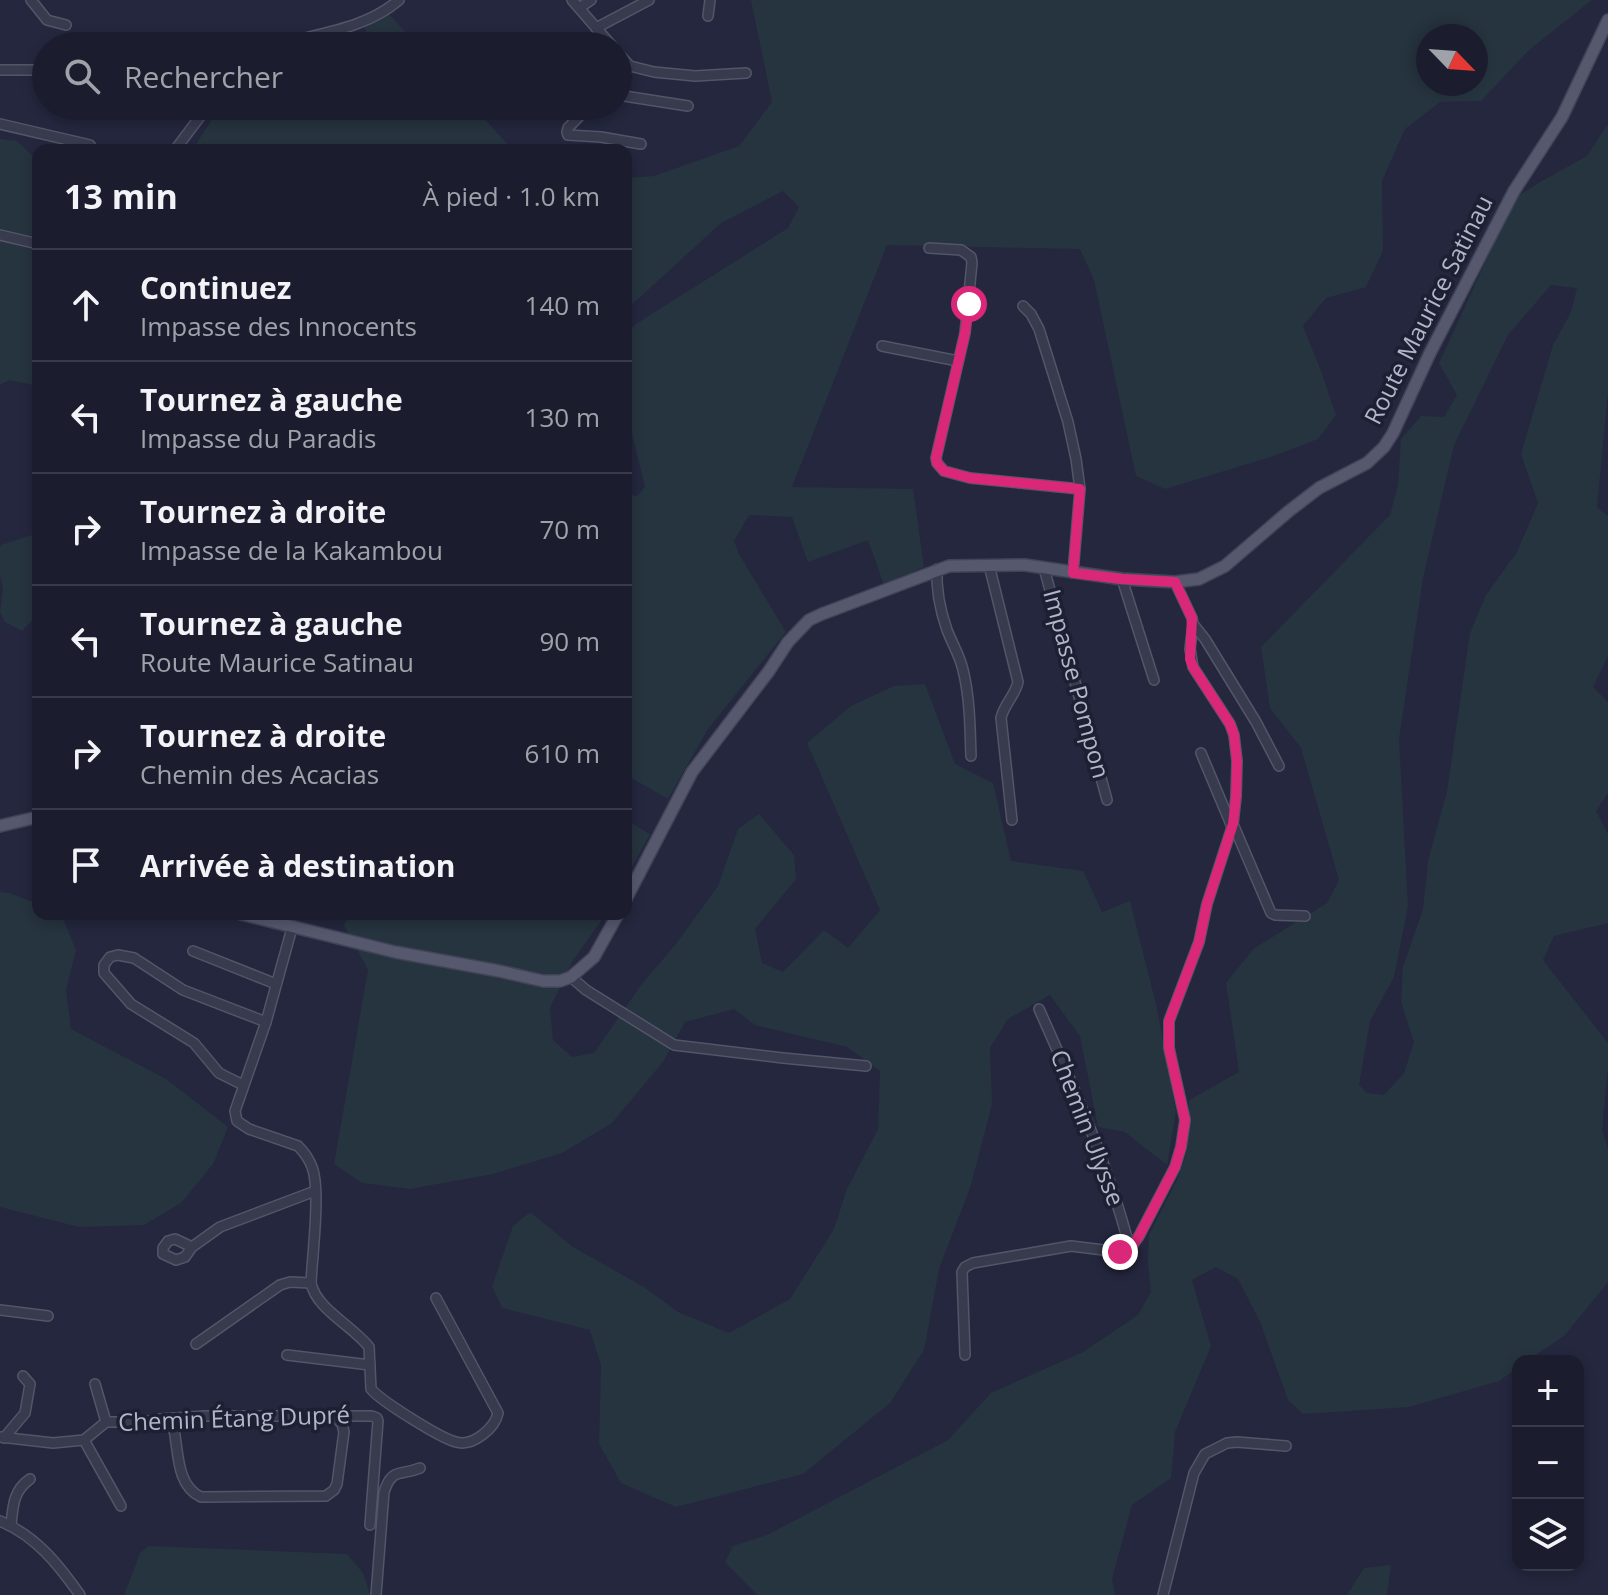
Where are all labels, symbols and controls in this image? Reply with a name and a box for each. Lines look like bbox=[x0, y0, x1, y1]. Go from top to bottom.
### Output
north arrow bbox=[1416, 24, 1488, 96]
search box bbox=[32, 32, 632, 120]
icon: search bbox=[60, 54, 104, 98]
text: Rechercher bbox=[124, 56, 283, 97]
text: 13 min bbox=[64, 173, 178, 219]
text: À pied · 1.0 km bbox=[422, 178, 600, 214]
street label: Route Maurice Satinau bbox=[1356, 189, 1500, 429]
text: Continuez bbox=[140, 267, 291, 308]
icon: ahead bbox=[64, 283, 108, 327]
route start bbox=[951, 286, 987, 322]
text: 140 m bbox=[525, 287, 600, 323]
text: Impasse des Innocents bbox=[140, 308, 417, 344]
text: Tournez à gauche bbox=[140, 379, 403, 420]
icon: left bbox=[64, 395, 108, 439]
text: 130 m bbox=[525, 399, 600, 435]
text: Impasse du Paradis bbox=[140, 420, 376, 456]
text: Tournez à droite bbox=[140, 491, 386, 532]
icon: right bbox=[64, 507, 108, 551]
text: 70 m bbox=[539, 511, 600, 547]
text: Impasse de la Kakambou bbox=[140, 532, 443, 568]
street label: Impasse Pompon bbox=[1036, 585, 1119, 782]
text: Tournez à gauche bbox=[140, 603, 403, 644]
icon: left bbox=[64, 619, 108, 663]
text: 90 m bbox=[539, 623, 600, 659]
text: Route Maurice Satinau bbox=[140, 644, 414, 680]
text: Tournez à droite bbox=[140, 715, 386, 756]
icon: right bbox=[64, 731, 108, 775]
text: 610 m bbox=[525, 735, 600, 771]
text: Chemin des Acacias bbox=[140, 756, 379, 792]
icon: arrive bbox=[64, 843, 108, 887]
text: Arrivée à destination bbox=[140, 845, 455, 886]
street label: Chemin Ulysse bbox=[1044, 1045, 1133, 1210]
route end bbox=[1102, 1234, 1138, 1270]
map controls bbox=[1512, 1355, 1584, 1571]
button: + bbox=[1512, 1355, 1584, 1427]
street label: Chemin Étang Dupré bbox=[118, 1397, 350, 1438]
button: − bbox=[1512, 1427, 1584, 1499]
button: layers bbox=[1512, 1499, 1584, 1571]

